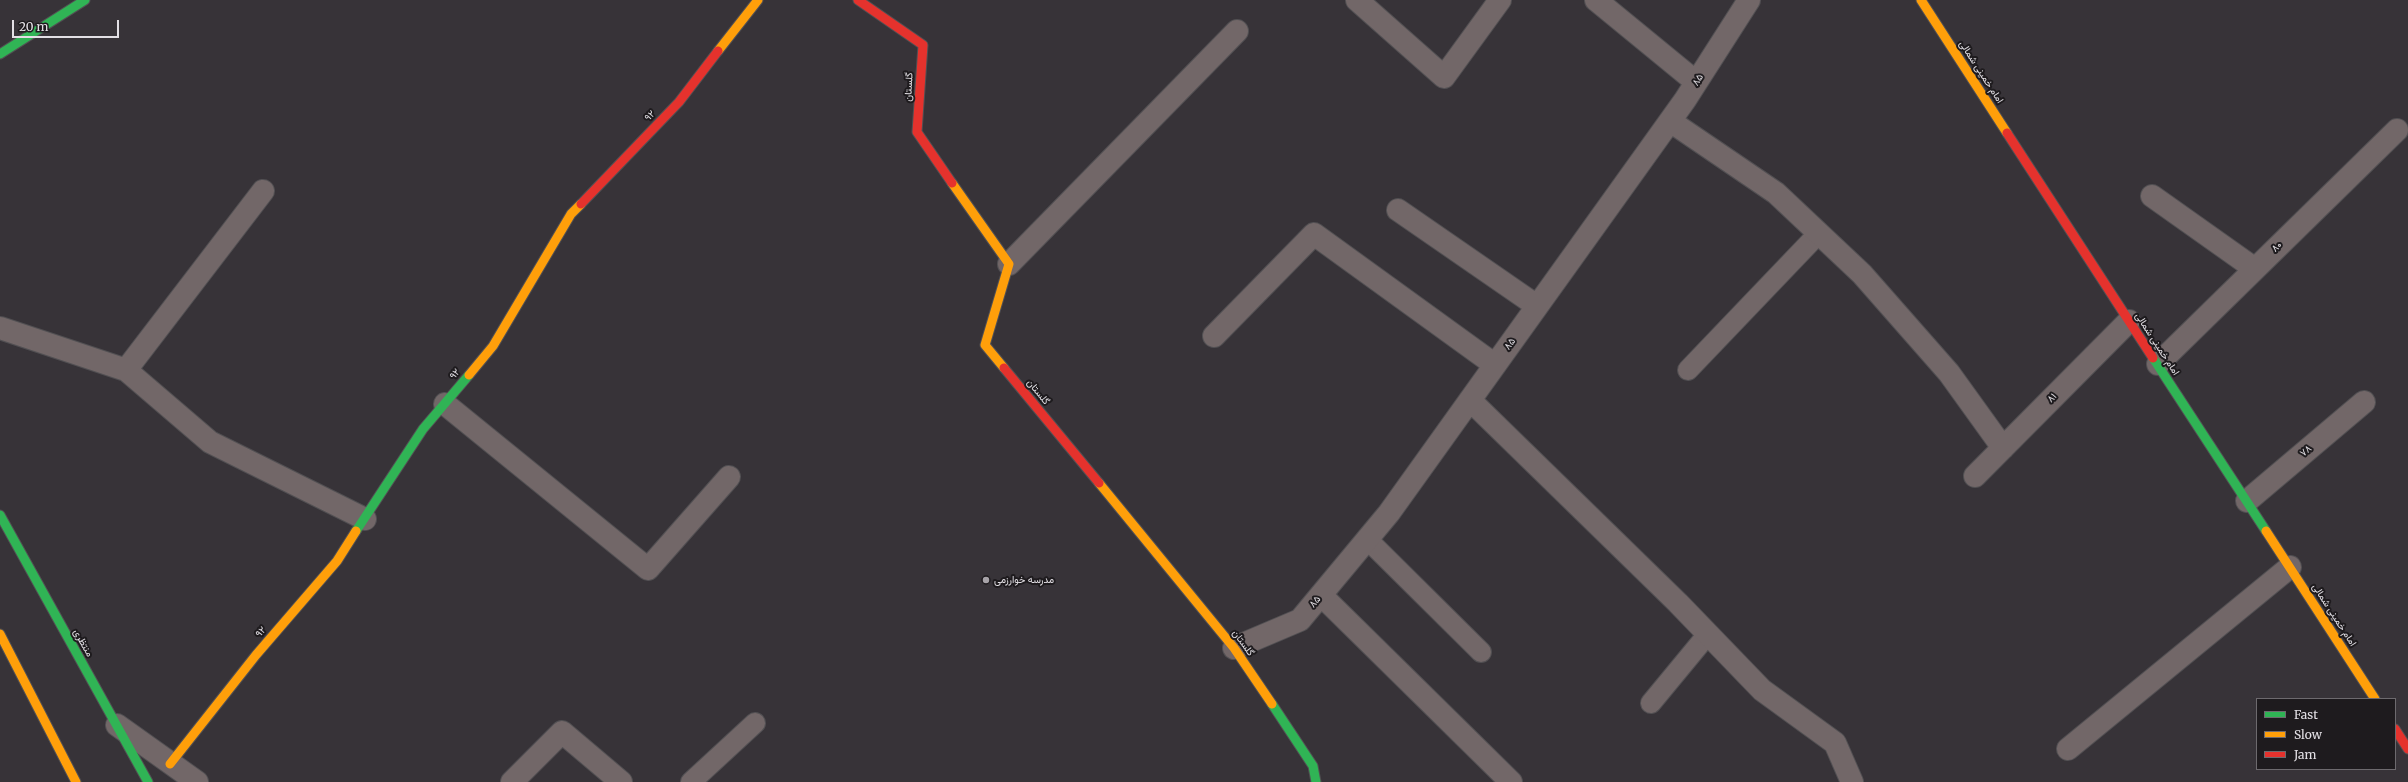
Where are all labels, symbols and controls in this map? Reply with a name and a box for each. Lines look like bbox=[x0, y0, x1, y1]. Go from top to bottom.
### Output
scale bar bbox=[14, 12, 121, 38]
text: 20 m bbox=[19, 19, 48, 34]
street label: امام خمینی شمالی bbox=[1956, 38, 2006, 106]
street label: گلستان bbox=[902, 72, 916, 102]
street label: ۸۵ bbox=[1690, 72, 1706, 88]
street label: ۹۲ bbox=[642, 108, 658, 124]
street label: ۸۰ bbox=[2269, 239, 2285, 255]
street label: امام خمینی شمالی bbox=[2132, 310, 2182, 378]
street label: ۸۵ bbox=[1502, 336, 1518, 352]
street label: ۹۲ bbox=[447, 366, 463, 382]
street label: گلستان bbox=[1024, 377, 1052, 407]
street label: ۸۱ bbox=[2045, 391, 2059, 405]
street label: ۷۸ bbox=[2298, 443, 2314, 459]
place label: مدرسه خوارزمی bbox=[994, 574, 1054, 586]
marker: مدرسه خوارزمی bbox=[981, 575, 991, 585]
street label: امام خمینی شمالی bbox=[2309, 581, 2359, 649]
street label: ۸۵ bbox=[1307, 594, 1323, 610]
street label: ۹۲ bbox=[253, 624, 269, 640]
street label: منتظری bbox=[70, 627, 96, 659]
street label: گلستان bbox=[1230, 628, 1256, 658]
legend bbox=[2256, 698, 2396, 770]
text: Fast bbox=[2294, 707, 2318, 722]
text: Slow bbox=[2294, 727, 2322, 742]
text: Jam bbox=[2294, 747, 2316, 762]

